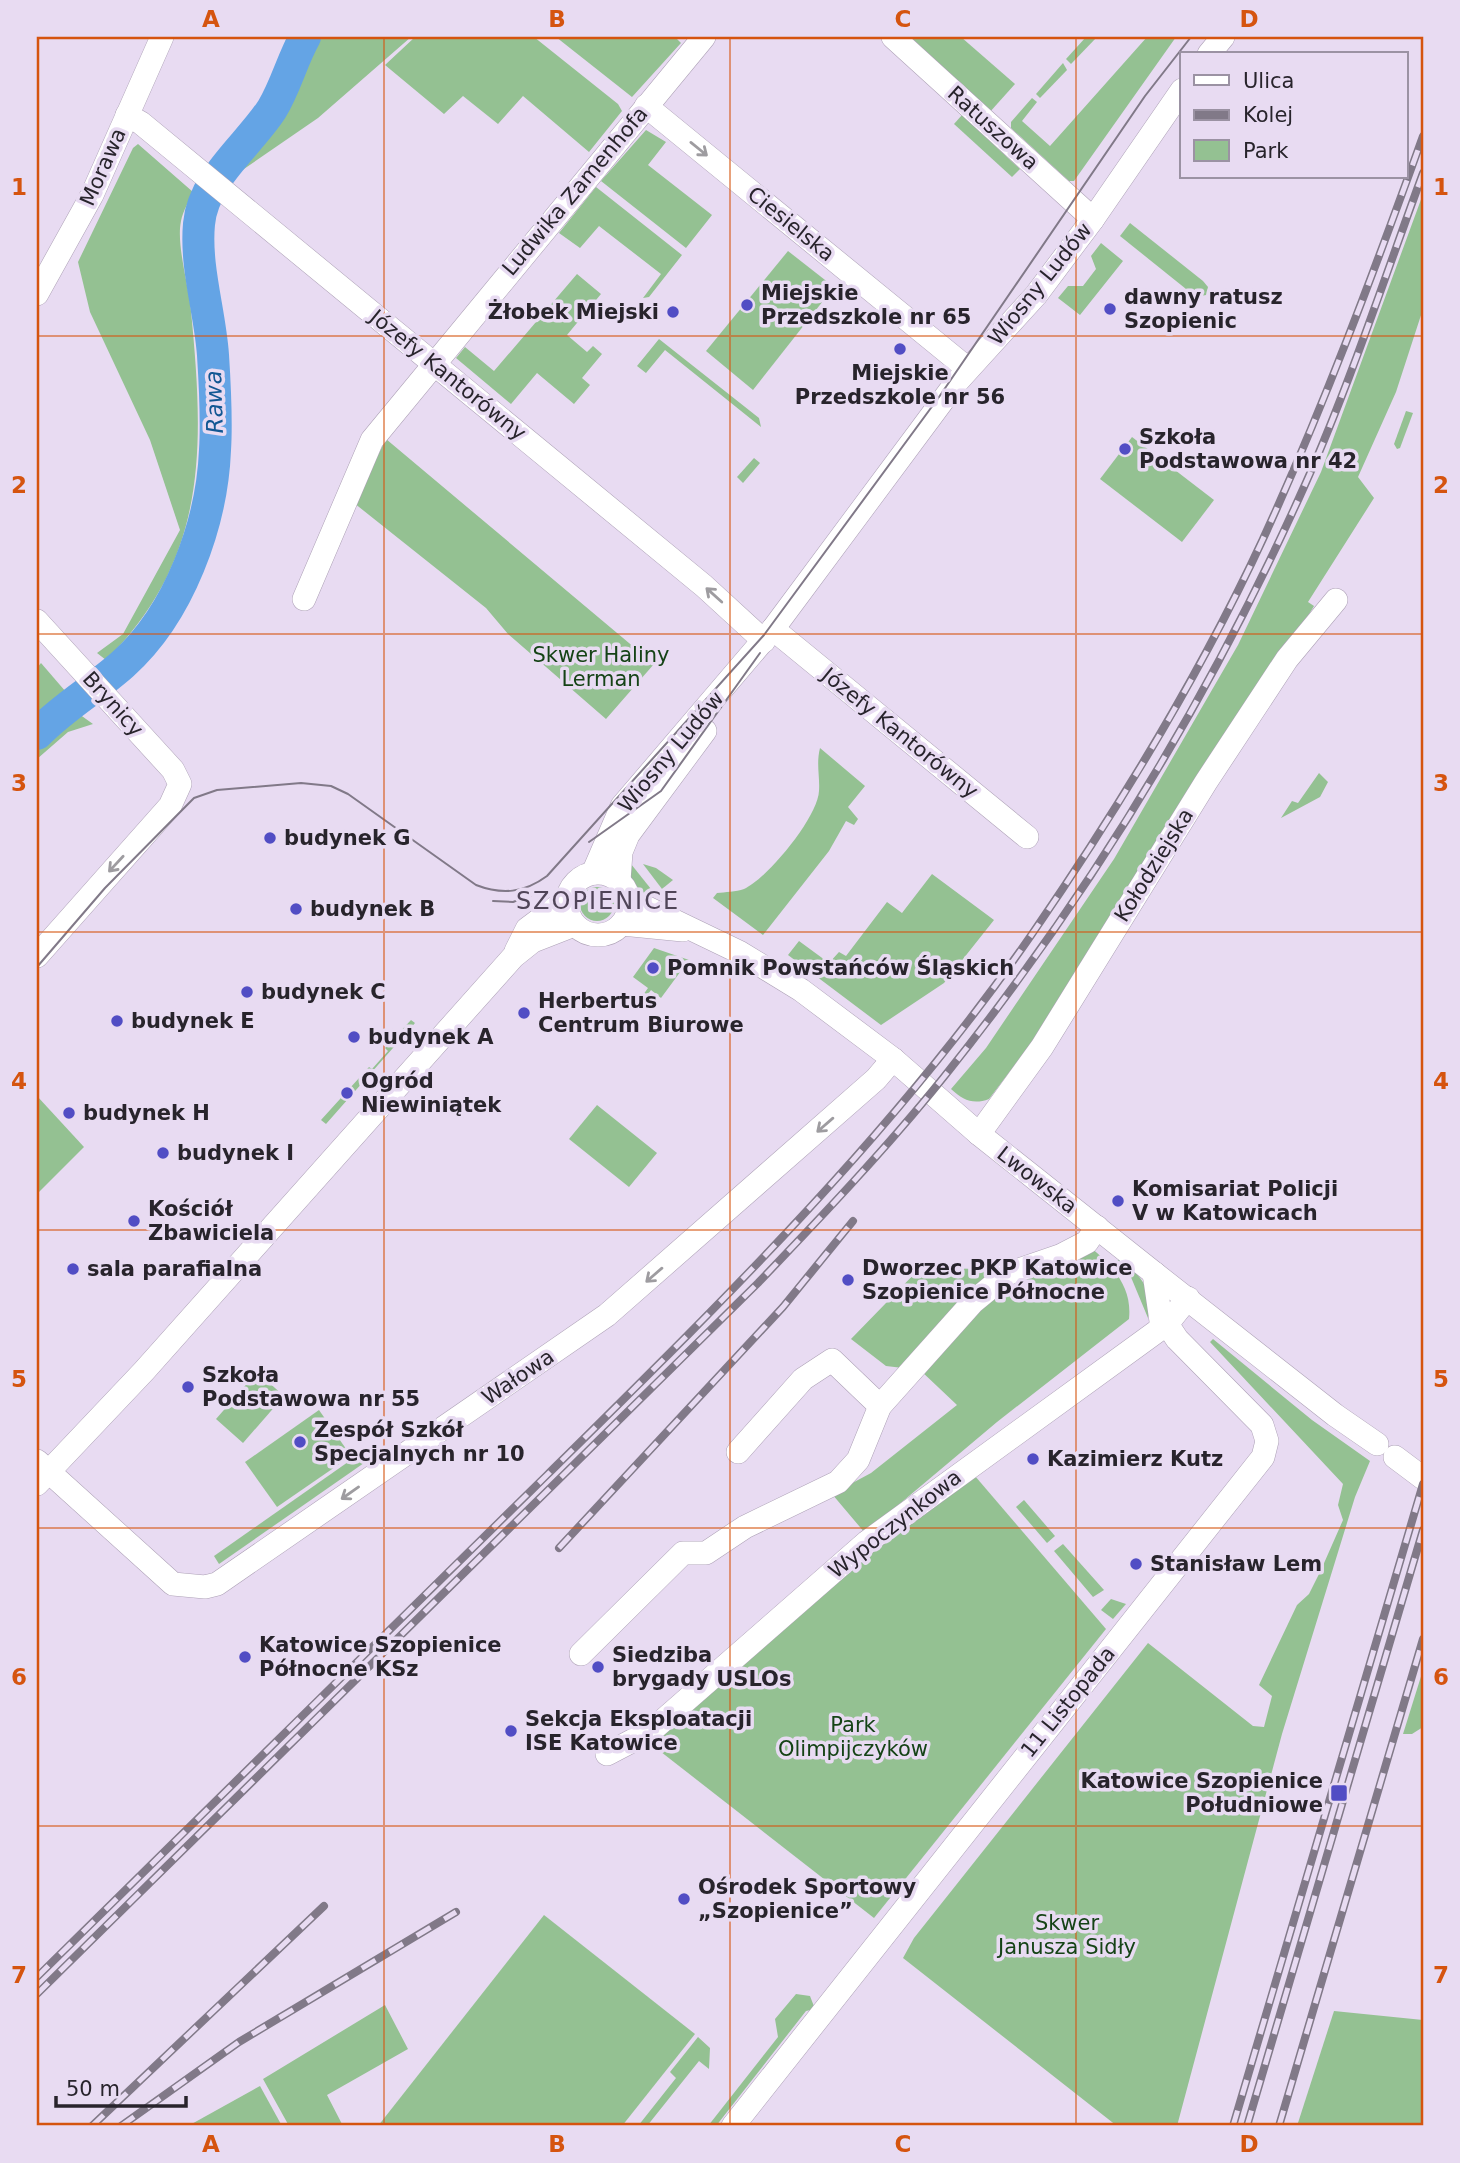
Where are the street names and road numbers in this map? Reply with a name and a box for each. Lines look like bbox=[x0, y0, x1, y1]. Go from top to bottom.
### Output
street label: Ratuszowa bbox=[943, 81, 1043, 175]
street label: Ludwika Zamenhofa bbox=[497, 102, 653, 280]
street label: Morawa bbox=[75, 124, 131, 210]
street label: Ciesielska bbox=[743, 182, 839, 266]
street label: Wiosny Ludów bbox=[983, 218, 1097, 350]
street label: Józefy Kantorówny bbox=[364, 303, 531, 445]
street label: Józefy Kantorówny bbox=[816, 661, 983, 803]
street label: Brynicy bbox=[78, 667, 148, 741]
street label: Wiosny Ludów bbox=[613, 687, 729, 817]
street label: Kołodziejska bbox=[1110, 804, 1198, 926]
street label: Lwowska bbox=[992, 1141, 1082, 1219]
street label: Wałowa bbox=[478, 1344, 558, 1410]
street label: Wypoczynkowa bbox=[824, 1465, 966, 1583]
street label: 11 Listopada bbox=[1016, 1642, 1120, 1762]

